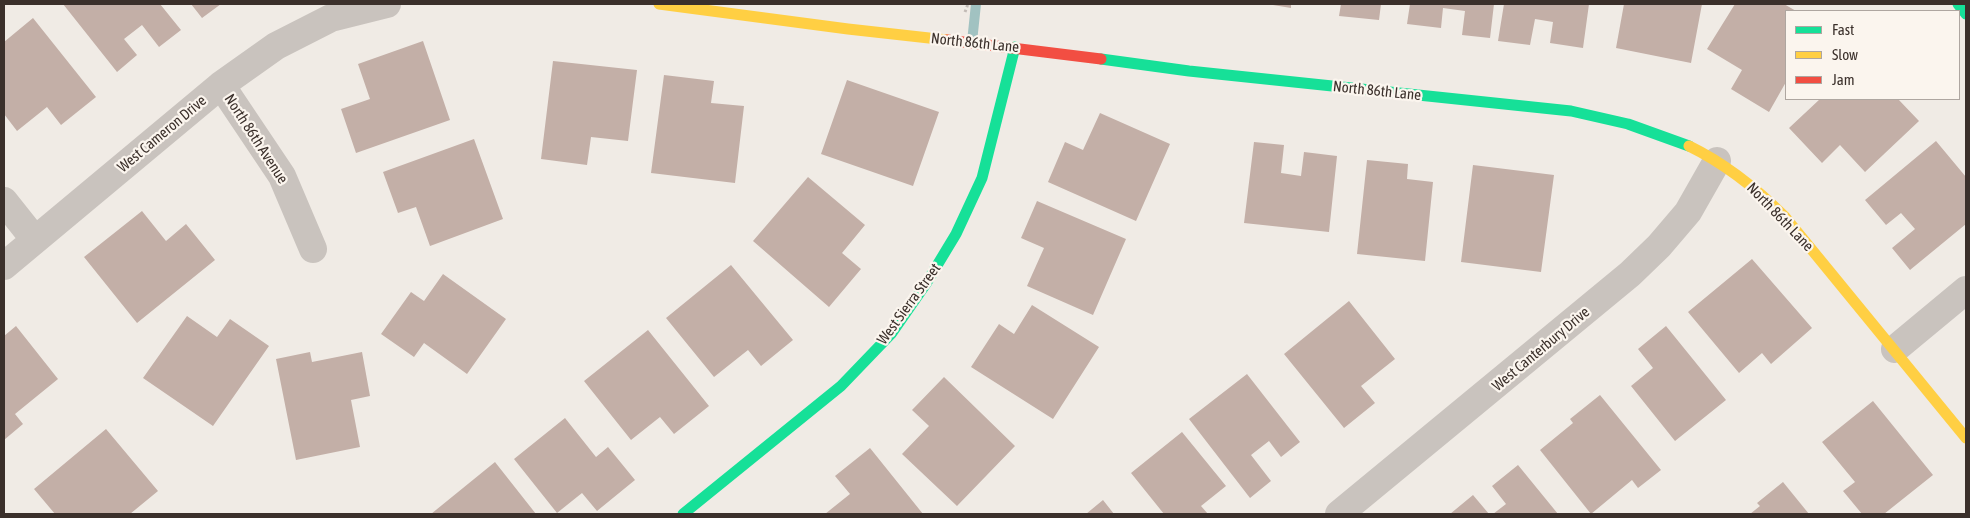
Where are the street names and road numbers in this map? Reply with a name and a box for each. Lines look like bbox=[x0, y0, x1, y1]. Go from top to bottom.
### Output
street label: North 86th Lane bbox=[930, 29, 1020, 57]
street label: North 86th Lane bbox=[1332, 77, 1422, 105]
street label: North 86th Avenue bbox=[220, 91, 292, 187]
street label: West Cameron Drive bbox=[114, 92, 210, 176]
street label: North 86th Lane bbox=[1743, 179, 1817, 255]
street label: West Sierra Street bbox=[874, 260, 944, 348]
street label: West Canterbury Drive bbox=[1489, 303, 1593, 395]

